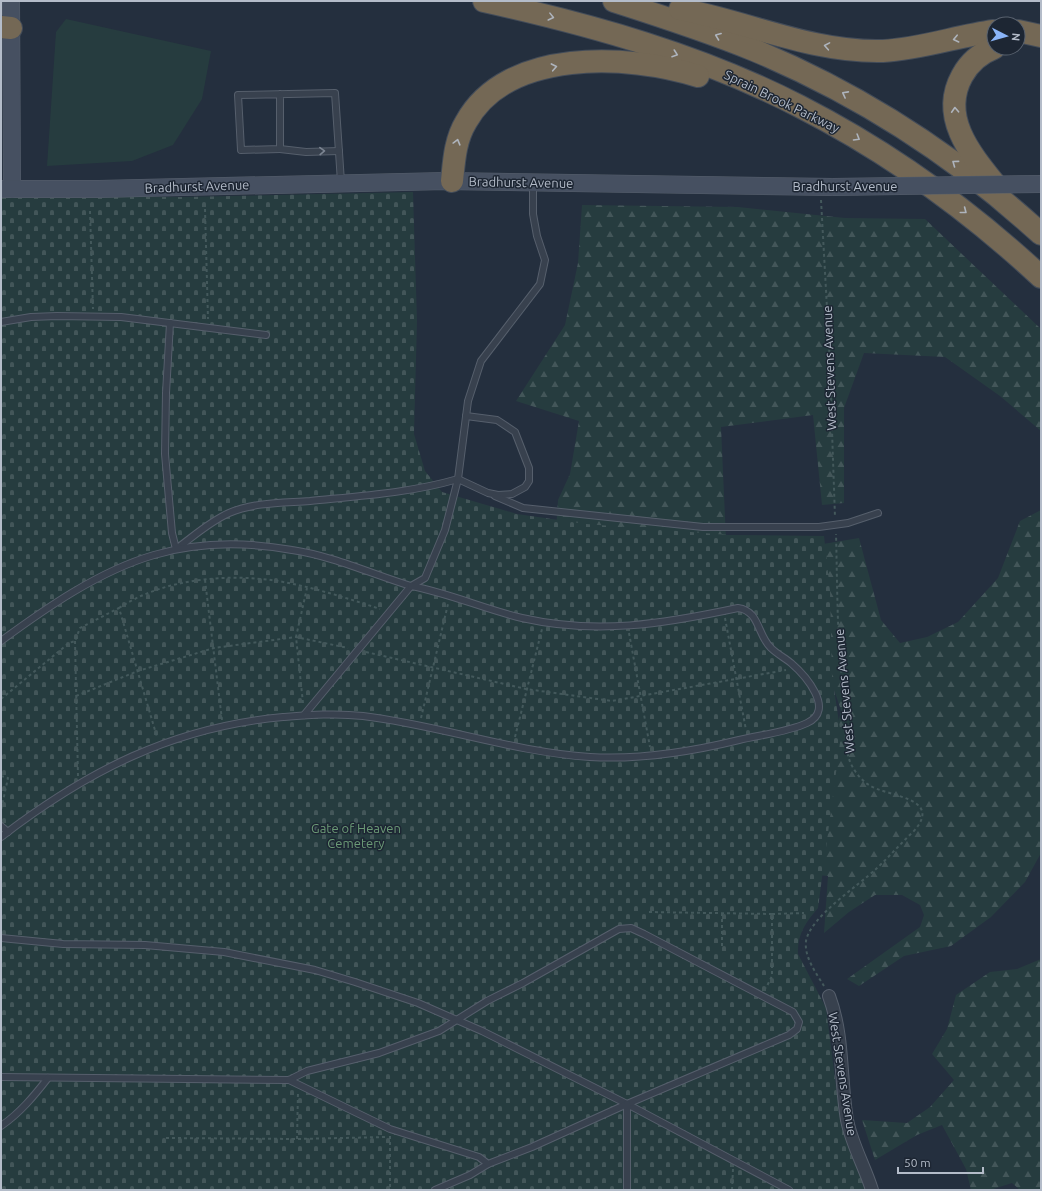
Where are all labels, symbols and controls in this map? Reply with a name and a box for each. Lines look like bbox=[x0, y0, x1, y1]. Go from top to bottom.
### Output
one-way arrow bbox=[548, 12, 554, 20]
north arrow bbox=[986, 16, 1026, 56]
text: N bbox=[1010, 32, 1022, 42]
one-way arrow bbox=[715, 33, 722, 41]
one-way arrow bbox=[953, 34, 959, 42]
one-way arrow bbox=[824, 42, 830, 51]
one-way arrow bbox=[672, 49, 679, 58]
one-way arrow bbox=[551, 63, 557, 72]
street label: Sprain Brook Parkway bbox=[722, 67, 842, 135]
one-way arrow bbox=[841, 92, 849, 99]
one-way arrow bbox=[950, 107, 959, 113]
one-way arrow bbox=[853, 133, 860, 141]
one-way arrow bbox=[453, 139, 461, 146]
one-way arrow bbox=[319, 147, 325, 155]
one-way arrow bbox=[952, 161, 959, 168]
street label: Bradhurst Avenue bbox=[469, 174, 573, 190]
street label: Bradhurst Avenue bbox=[144, 177, 250, 195]
street label: Bradhurst Avenue bbox=[793, 179, 897, 193]
one-way arrow bbox=[960, 206, 967, 213]
street label: West Stevens Avenue bbox=[820, 305, 838, 431]
street label: West Stevens Avenue bbox=[832, 628, 856, 754]
park label: Gate of Heaven Cemetery bbox=[311, 821, 401, 850]
street label: West Stevens Avenue bbox=[826, 1011, 860, 1137]
scale bar bbox=[898, 1149, 983, 1175]
text: 50 m bbox=[904, 1156, 931, 1169]

